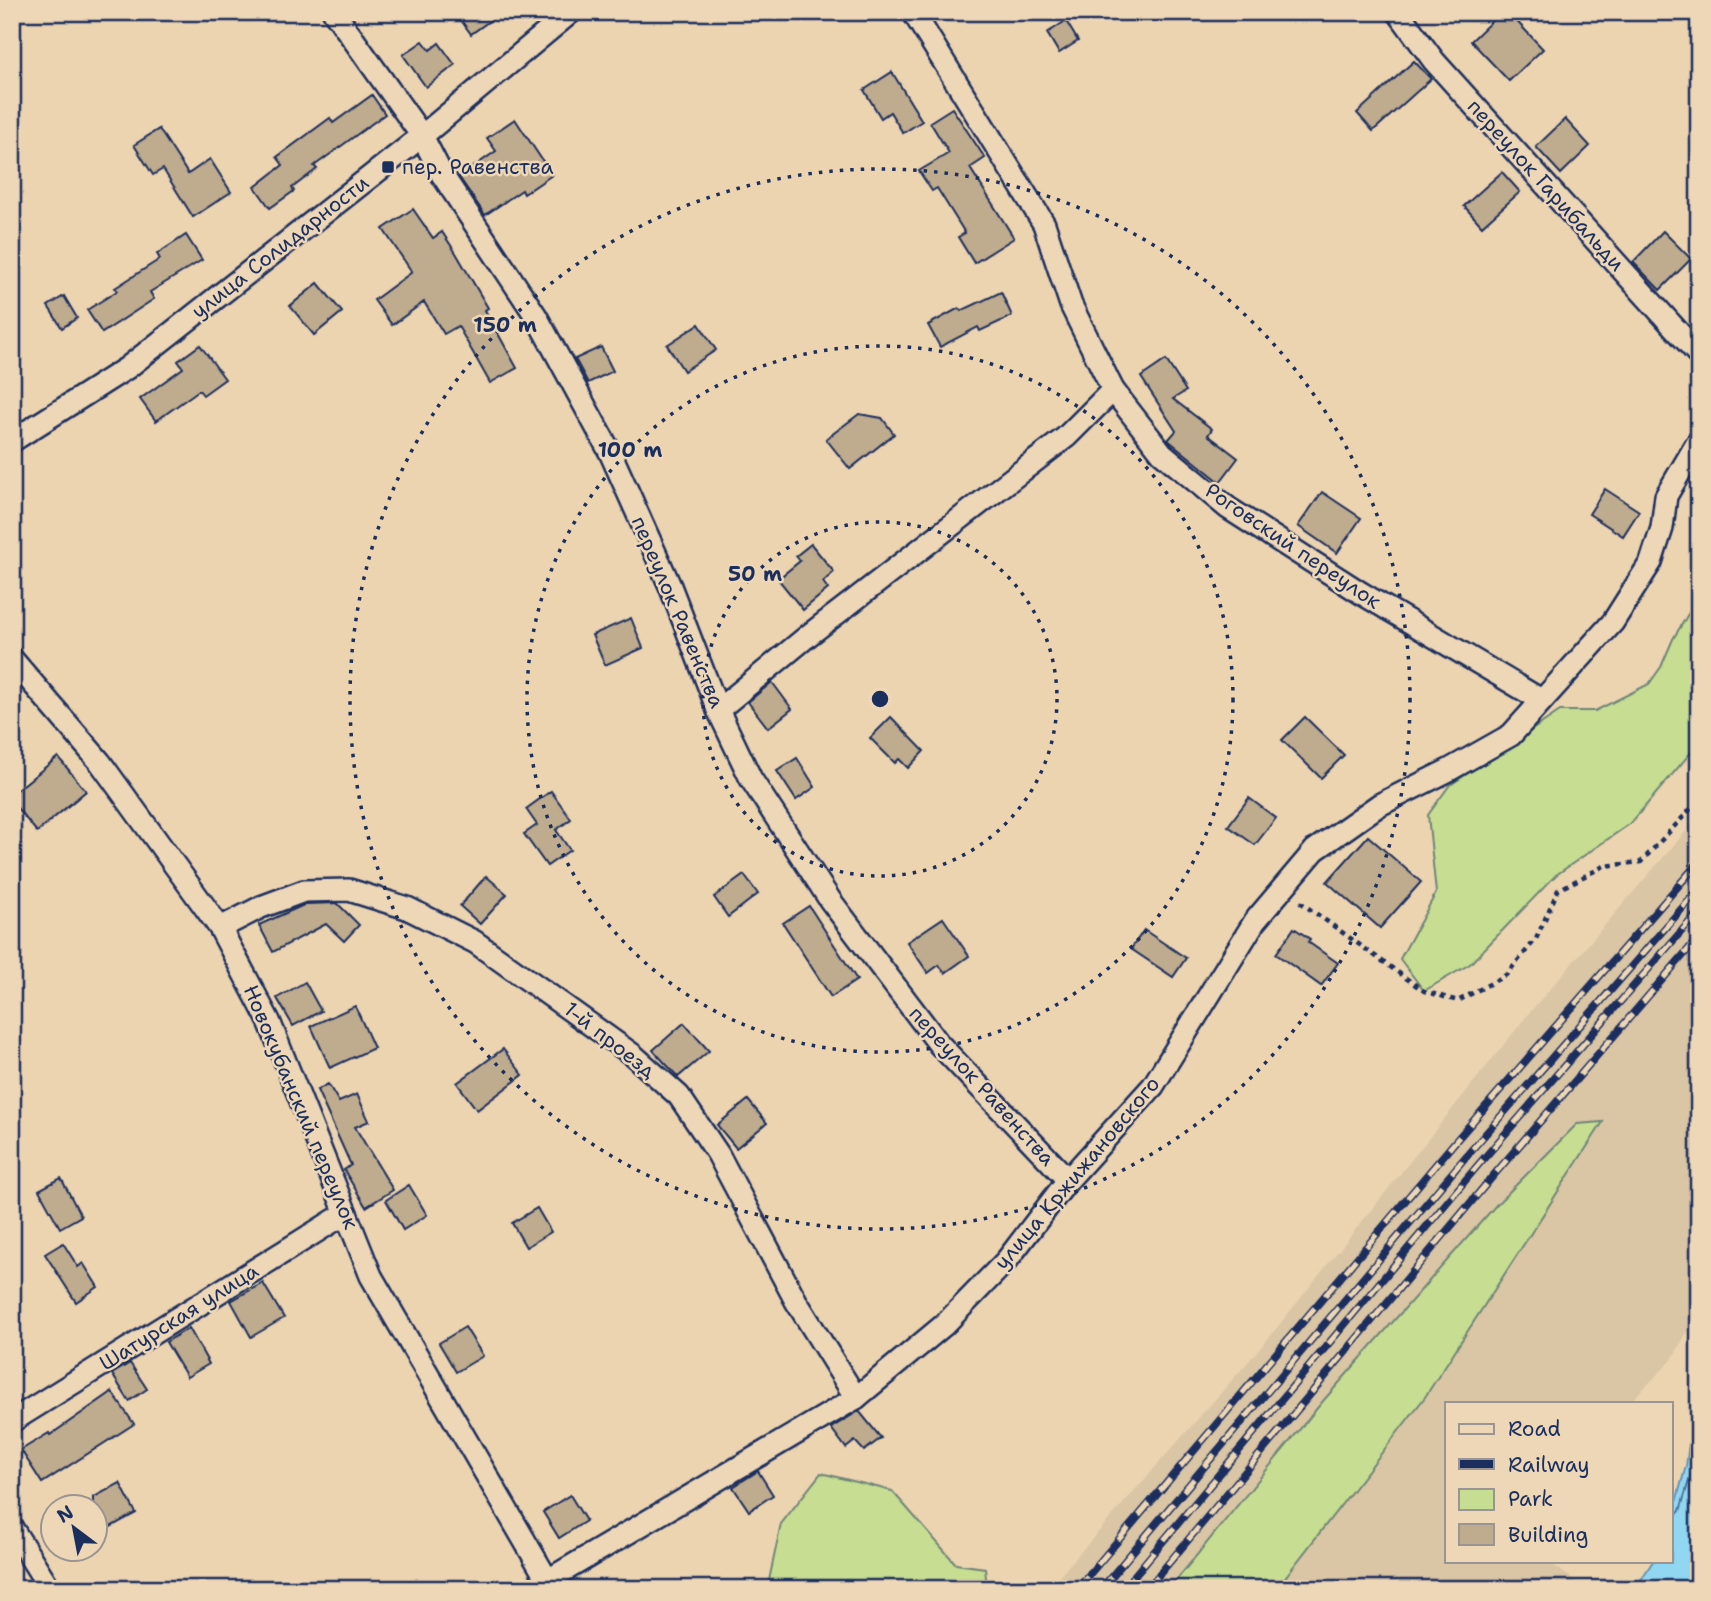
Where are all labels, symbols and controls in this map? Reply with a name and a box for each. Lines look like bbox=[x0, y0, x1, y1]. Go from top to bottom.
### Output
street label: переулок Гарибальди bbox=[1461, 93, 1631, 277]
place label: пер. Равенства bbox=[402, 153, 554, 181]
marker: пер. Равенства bbox=[380, 159, 396, 175]
street label: улица Солидарности bbox=[185, 169, 375, 325]
text: 150 m bbox=[473, 311, 537, 339]
text: 100 m bbox=[598, 436, 662, 464]
street label: Роговский переулок bbox=[1200, 477, 1386, 615]
street label: переулок Равенства bbox=[625, 512, 731, 712]
text: 50 m bbox=[728, 560, 782, 588]
centre of rings bbox=[868, 687, 892, 711]
street label: Новокубанский переулок bbox=[237, 980, 365, 1234]
street label: 1-й проезд bbox=[558, 995, 662, 1085]
street label: переулок Равенства bbox=[903, 1000, 1061, 1172]
street label: улица Кржижановского bbox=[988, 1071, 1166, 1275]
street label: Шатурская улица bbox=[94, 1257, 264, 1377]
legend bbox=[1445, 1402, 1672, 1562]
text: Road bbox=[1508, 1415, 1561, 1443]
text: Railway bbox=[1508, 1451, 1590, 1479]
text: Park bbox=[1508, 1485, 1553, 1513]
north arrow bbox=[38, 1492, 108, 1562]
text: N bbox=[52, 1499, 78, 1529]
text: Building bbox=[1508, 1521, 1588, 1549]

